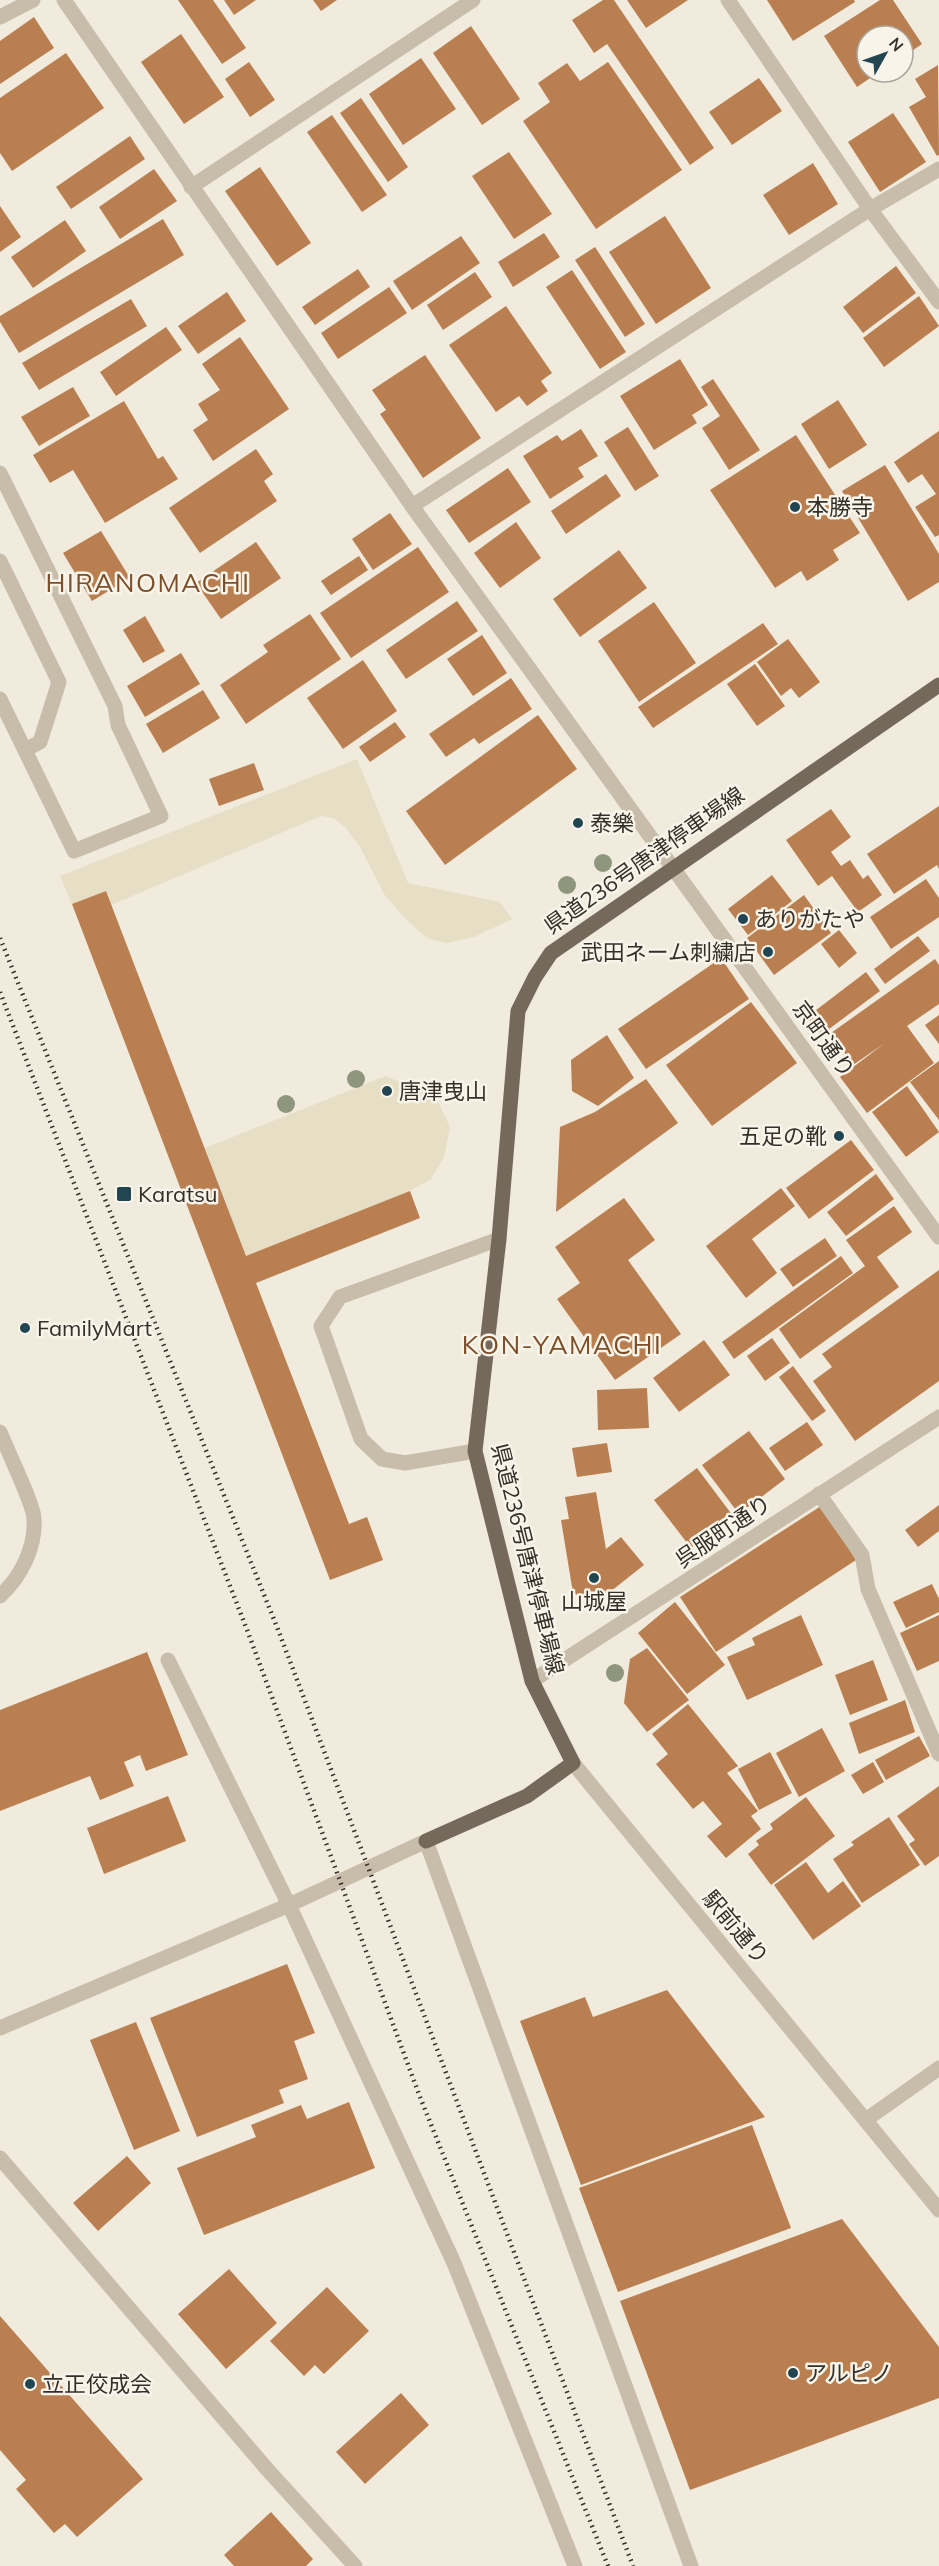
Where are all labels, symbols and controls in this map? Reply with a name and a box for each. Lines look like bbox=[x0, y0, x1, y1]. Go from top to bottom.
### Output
north arrow bbox=[855, 24, 915, 84]
text: N bbox=[885, 33, 908, 55]
place label: 本勝寺 bbox=[807, 493, 873, 521]
marker: 本勝寺 bbox=[788, 500, 802, 514]
district label: HIRANOMACHI bbox=[46, 566, 250, 599]
street label: 県道236号唐津停車場線 bbox=[539, 780, 749, 940]
place label: 泰樂 bbox=[590, 809, 634, 837]
marker: 泰樂 bbox=[571, 816, 585, 830]
place label: ありがたや bbox=[755, 905, 865, 933]
marker: ありがたや bbox=[736, 912, 750, 926]
place label: 武田ネーム刺繍店 bbox=[581, 938, 756, 966]
marker: 武田ネーム刺繍店 bbox=[761, 945, 775, 959]
street label: 京町通り bbox=[787, 995, 861, 1083]
place label: 唐津曳山 bbox=[399, 1077, 487, 1105]
marker: 唐津曳山 bbox=[380, 1084, 394, 1098]
place label: 五足の靴 bbox=[739, 1122, 827, 1150]
marker: 五足の靴 bbox=[832, 1129, 846, 1143]
place label: Karatsu bbox=[138, 1180, 218, 1208]
marker: Karatsu bbox=[115, 1185, 133, 1203]
place label: FamilyMart bbox=[37, 1314, 152, 1342]
marker: FamilyMart bbox=[18, 1321, 32, 1335]
district label: KON-YAMACHI bbox=[462, 1328, 662, 1361]
street label: 県道236号唐津停車場線 bbox=[486, 1440, 570, 1678]
street label: 呉服町通り bbox=[670, 1489, 776, 1573]
marker: 山城屋 bbox=[587, 1571, 601, 1585]
place label: 山城屋 bbox=[561, 1587, 627, 1615]
street label: 駅前通り bbox=[697, 1884, 775, 1970]
place label: アルピノ bbox=[805, 2359, 893, 2387]
marker: アルピノ bbox=[786, 2366, 800, 2380]
place label: 立正佼成会 bbox=[42, 2370, 152, 2398]
marker: 立正佼成会 bbox=[23, 2377, 37, 2391]

